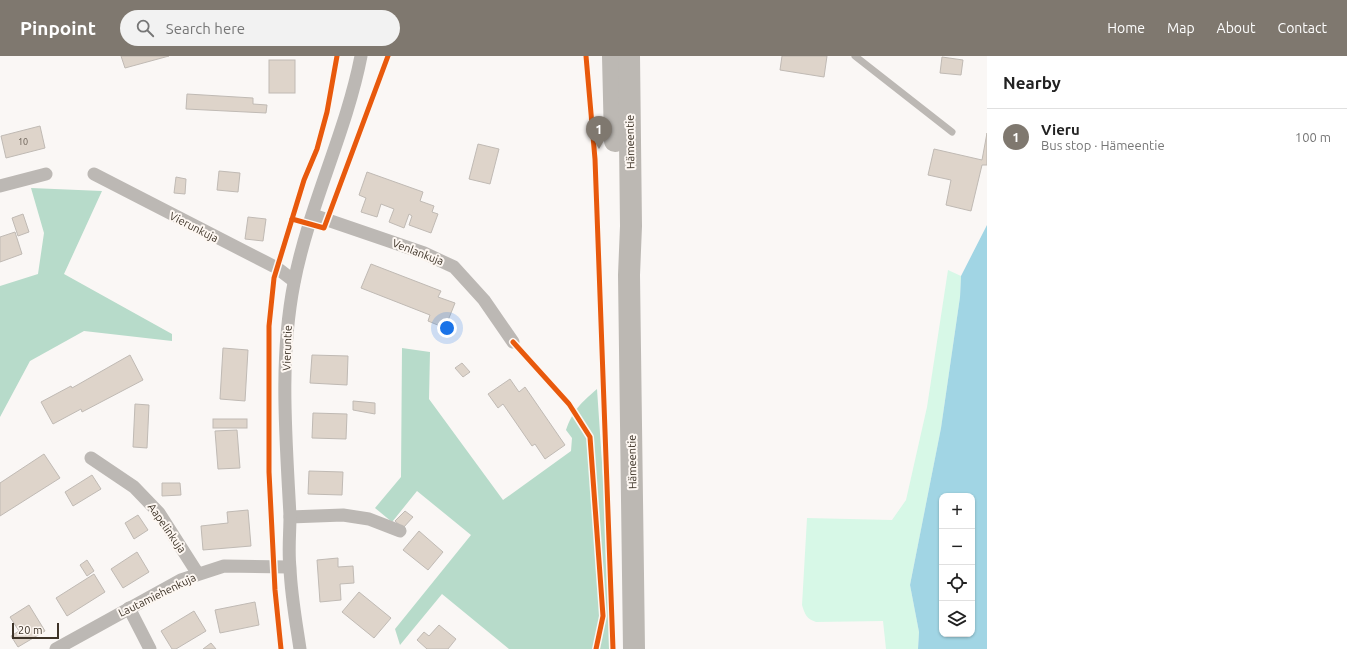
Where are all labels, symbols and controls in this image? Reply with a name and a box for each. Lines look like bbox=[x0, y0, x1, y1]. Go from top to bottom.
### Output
search box bbox=[120, 10, 400, 46]
text: Pinpoint bbox=[20, 17, 96, 39]
icon: search bbox=[134, 17, 156, 39]
text: Search here bbox=[166, 20, 245, 37]
text: Home bbox=[1107, 20, 1145, 36]
text: Map bbox=[1167, 20, 1195, 36]
text: About bbox=[1217, 20, 1256, 36]
text: Contact bbox=[1278, 20, 1327, 36]
text: Nearby bbox=[1003, 73, 1061, 92]
street label: Hämeentie bbox=[624, 115, 636, 169]
pin: 1 bbox=[586, 116, 612, 149]
text: Vieru bbox=[1041, 121, 1080, 138]
text: 1 bbox=[1012, 130, 1020, 144]
text: 100 m bbox=[1295, 130, 1331, 144]
house number: 10 bbox=[18, 137, 28, 147]
text: Bus stop · Hämeentie bbox=[1041, 138, 1165, 152]
street label: Vierunkuja bbox=[168, 210, 220, 244]
street label: Venlankuja bbox=[391, 237, 445, 267]
your location bbox=[437, 318, 457, 338]
street label: Vieruntie bbox=[280, 325, 294, 371]
street label: Hämeentie bbox=[626, 435, 638, 489]
map controls bbox=[939, 493, 975, 637]
button: + bbox=[939, 493, 975, 529]
street label: Aapelinkuja bbox=[146, 501, 188, 555]
button: − bbox=[939, 529, 975, 565]
button: locate bbox=[939, 565, 975, 601]
street label: Lautamiehenkuja bbox=[116, 571, 198, 619]
button: layers bbox=[939, 601, 975, 637]
scale bar bbox=[12, 621, 59, 640]
text: 20 m bbox=[18, 624, 42, 636]

